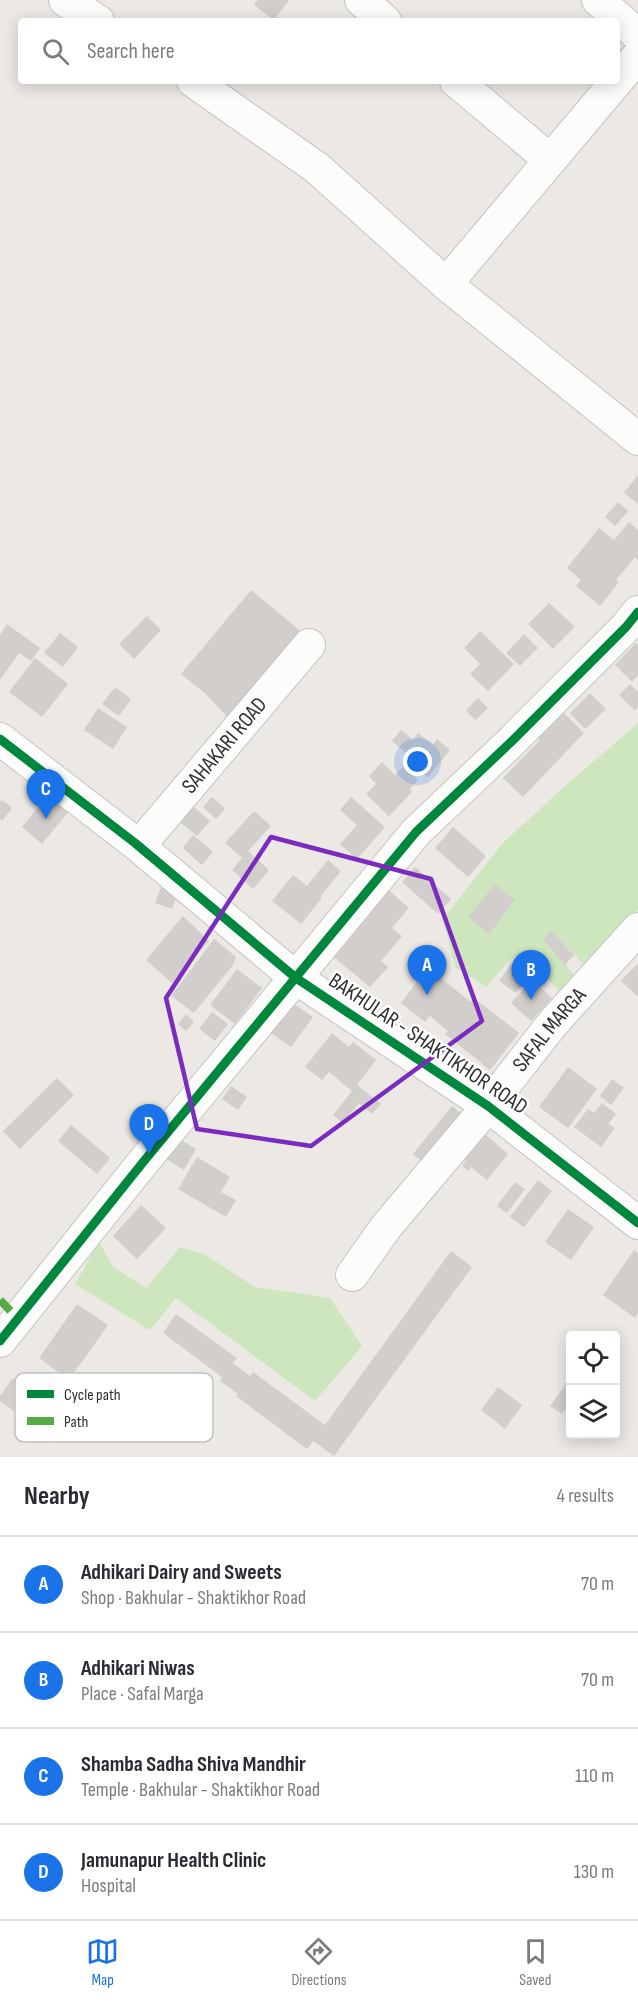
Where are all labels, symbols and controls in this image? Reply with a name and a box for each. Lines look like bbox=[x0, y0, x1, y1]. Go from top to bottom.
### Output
search box bbox=[18, 18, 620, 84]
icon: search bbox=[39, 35, 72, 68]
text: Search here bbox=[87, 38, 174, 65]
street label: SAHAKARI ROAD bbox=[176, 691, 273, 799]
your location bbox=[403, 747, 432, 776]
pin: C bbox=[26, 770, 66, 819]
pin: A bbox=[408, 946, 446, 995]
pin: B bbox=[512, 950, 550, 1000]
street label: BAKHULAR - SHAKTIKHOR ROAD bbox=[324, 968, 532, 1120]
street label: SAFAL MARGA bbox=[507, 982, 592, 1077]
pin: D bbox=[130, 1104, 168, 1154]
map controls bbox=[566, 1331, 620, 1439]
button: locate bbox=[566, 1331, 620, 1385]
legend bbox=[15, 1373, 213, 1442]
button: layers bbox=[566, 1385, 620, 1439]
text: Cycle path bbox=[64, 1386, 121, 1405]
text: Path bbox=[64, 1413, 88, 1432]
text: Nearby bbox=[24, 1481, 90, 1512]
text: 4 results bbox=[557, 1484, 614, 1508]
text: Adhikari Dairy and Sweets bbox=[81, 1559, 282, 1586]
text: A bbox=[39, 1572, 48, 1596]
text: 70 m bbox=[581, 1572, 614, 1596]
text: Shop · Bakhular - Shaktikhor Road bbox=[81, 1586, 306, 1610]
text: Adhikari Niwas bbox=[81, 1655, 195, 1682]
text: B bbox=[39, 1668, 48, 1692]
text: 70 m bbox=[581, 1668, 614, 1692]
text: Place · Safal Marga bbox=[81, 1682, 204, 1706]
text: Shamba Sadha Shiva Mandhir bbox=[81, 1751, 306, 1778]
text: C bbox=[38, 1764, 49, 1788]
text: 110 m bbox=[575, 1764, 614, 1788]
text: Temple · Bakhular - Shaktikhor Road bbox=[81, 1778, 320, 1802]
text: Jamunapur Health Clinic bbox=[81, 1847, 266, 1874]
text: D bbox=[38, 1860, 49, 1884]
text: 130 m bbox=[574, 1860, 614, 1884]
text: Hospital bbox=[81, 1874, 136, 1898]
tab: Map bbox=[86, 1935, 119, 1990]
tab: Directions bbox=[291, 1935, 347, 1990]
tab: Saved bbox=[519, 1935, 552, 1990]

